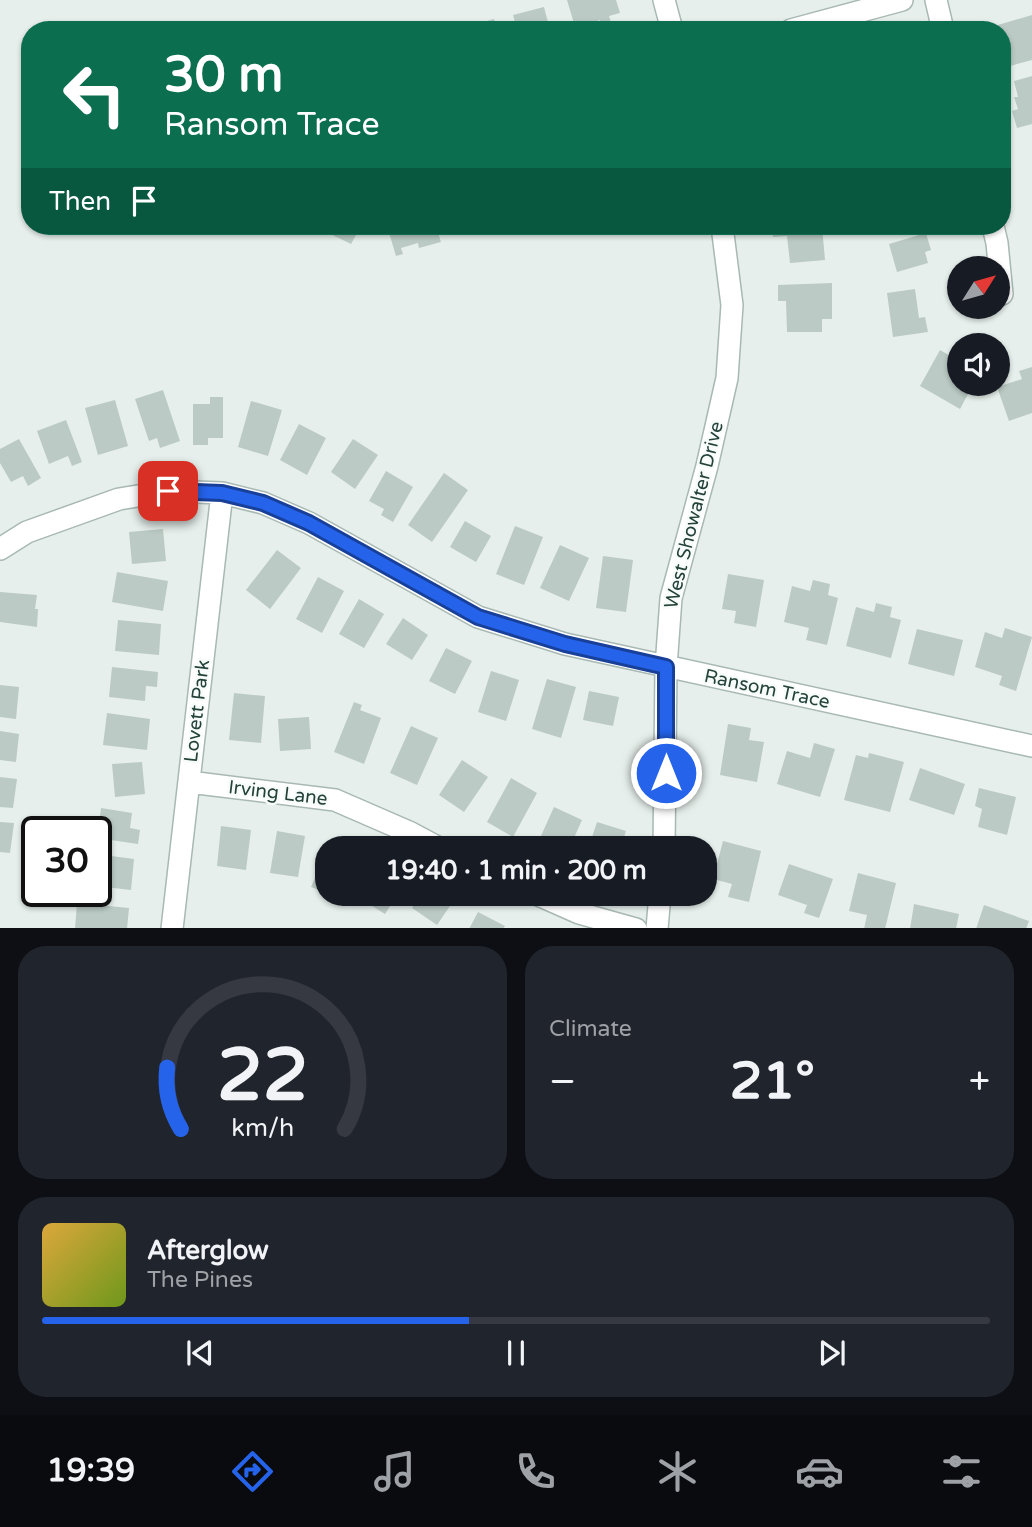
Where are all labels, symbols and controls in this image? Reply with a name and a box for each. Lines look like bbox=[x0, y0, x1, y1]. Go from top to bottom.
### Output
text: 30 m bbox=[164, 46, 283, 105]
icon: left bbox=[49, 49, 140, 140]
text: Ransom Trace bbox=[164, 106, 380, 144]
icon: arrive bbox=[125, 182, 163, 220]
text: Then bbox=[49, 186, 111, 217]
north arrow bbox=[947, 256, 1010, 318]
map controls bbox=[947, 256, 1010, 396]
button: sound bbox=[947, 333, 1010, 396]
street label: West Showalter Drive bbox=[660, 419, 728, 611]
pin bbox=[138, 461, 198, 521]
icon: arrive bbox=[149, 472, 187, 510]
street label: Lovett Park bbox=[180, 658, 214, 764]
street label: Ransom Trace bbox=[702, 665, 832, 713]
position arrow bbox=[629, 736, 703, 810]
street label: Irving Lane bbox=[227, 776, 329, 810]
speed limit sign: 30 bbox=[21, 816, 112, 907]
text: 19:40 · 1 min · 200 m bbox=[385, 855, 647, 886]
text: Climate bbox=[549, 1015, 632, 1043]
text: 22 bbox=[217, 1032, 308, 1120]
text: 21° bbox=[730, 1050, 815, 1113]
text: − bbox=[549, 1059, 576, 1105]
text: + bbox=[969, 1059, 990, 1105]
text: km/h bbox=[231, 1112, 294, 1142]
text: Afterglow bbox=[147, 1235, 269, 1266]
text: The Pines bbox=[147, 1266, 253, 1294]
icon: previous bbox=[181, 1334, 219, 1372]
icon: pause bbox=[497, 1334, 535, 1372]
icon: next bbox=[813, 1334, 851, 1372]
icon: directions bbox=[228, 1447, 277, 1496]
icon: music bbox=[370, 1447, 419, 1496]
icon: phone bbox=[511, 1447, 560, 1496]
icon: climate bbox=[653, 1447, 702, 1496]
icon: car bbox=[795, 1447, 844, 1496]
icon: filters bbox=[937, 1447, 986, 1496]
text: 19:39 bbox=[46, 1452, 135, 1490]

